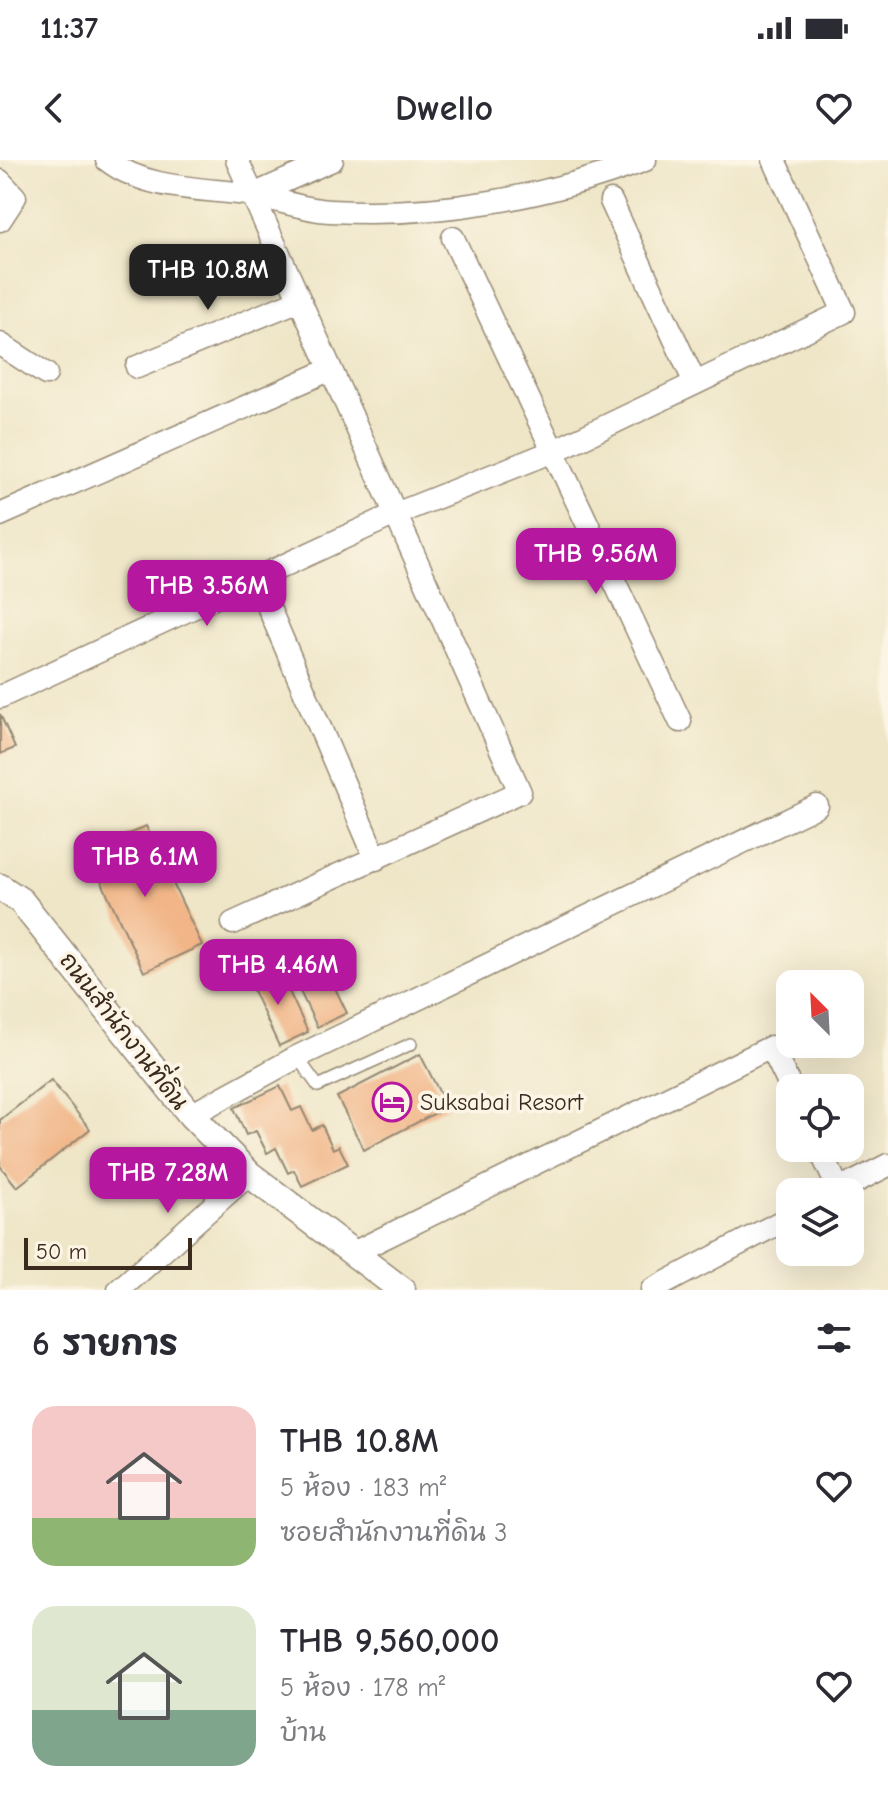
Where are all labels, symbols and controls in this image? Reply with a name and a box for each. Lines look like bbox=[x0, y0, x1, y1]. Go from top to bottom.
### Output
text: 11:37 bbox=[40, 11, 98, 46]
icon: back bbox=[32, 86, 76, 130]
icon: heart bbox=[812, 86, 856, 130]
text: Dwello bbox=[395, 88, 493, 129]
pin: THB 10.8M bbox=[116, 244, 300, 312]
text: THB 10.8M bbox=[147, 255, 269, 285]
pin: THB 9.56M bbox=[504, 528, 688, 596]
text: THB 9.56M bbox=[534, 539, 658, 569]
pin: THB 3.56M bbox=[115, 560, 299, 628]
text: THB 3.56M bbox=[145, 571, 269, 601]
pin: THB 6.1M bbox=[62, 831, 228, 899]
text: THB 6.1M bbox=[92, 842, 198, 872]
pin: THB 4.46M bbox=[186, 939, 370, 1007]
street label: ถนนสำนักงานที่ดิน bbox=[54, 942, 201, 1115]
text: THB 4.46M bbox=[218, 950, 338, 980]
north arrow bbox=[776, 970, 864, 1058]
map controls bbox=[776, 970, 864, 1266]
button: locate bbox=[776, 1074, 864, 1162]
hotel icon: Suksabai Resort bbox=[371, 1081, 413, 1123]
place label: Suksabai Resort bbox=[420, 1088, 584, 1116]
pin: THB 7.28M bbox=[76, 1147, 260, 1215]
text: THB 7.28M bbox=[108, 1158, 228, 1188]
button: layers bbox=[776, 1178, 864, 1266]
scale bar bbox=[24, 1234, 192, 1270]
text: 50 m bbox=[36, 1239, 87, 1265]
icon: filters bbox=[812, 1316, 856, 1360]
text: 6 รายการ bbox=[32, 1324, 178, 1364]
text: THB 10.8M bbox=[280, 1421, 439, 1461]
icon: home bbox=[96, 1438, 192, 1534]
icon: heart bbox=[812, 1464, 856, 1508]
text: 5 ห้อง · 183 m² bbox=[280, 1473, 446, 1503]
text: ซอยสำนักงานที่ดิน 3 bbox=[280, 1518, 508, 1548]
text: THB 9,560,000 bbox=[280, 1621, 499, 1661]
icon: home bbox=[96, 1638, 192, 1734]
icon: heart bbox=[812, 1664, 856, 1708]
text: 5 ห้อง · 178 m² bbox=[280, 1673, 445, 1703]
text: บ้าน bbox=[280, 1718, 326, 1748]

